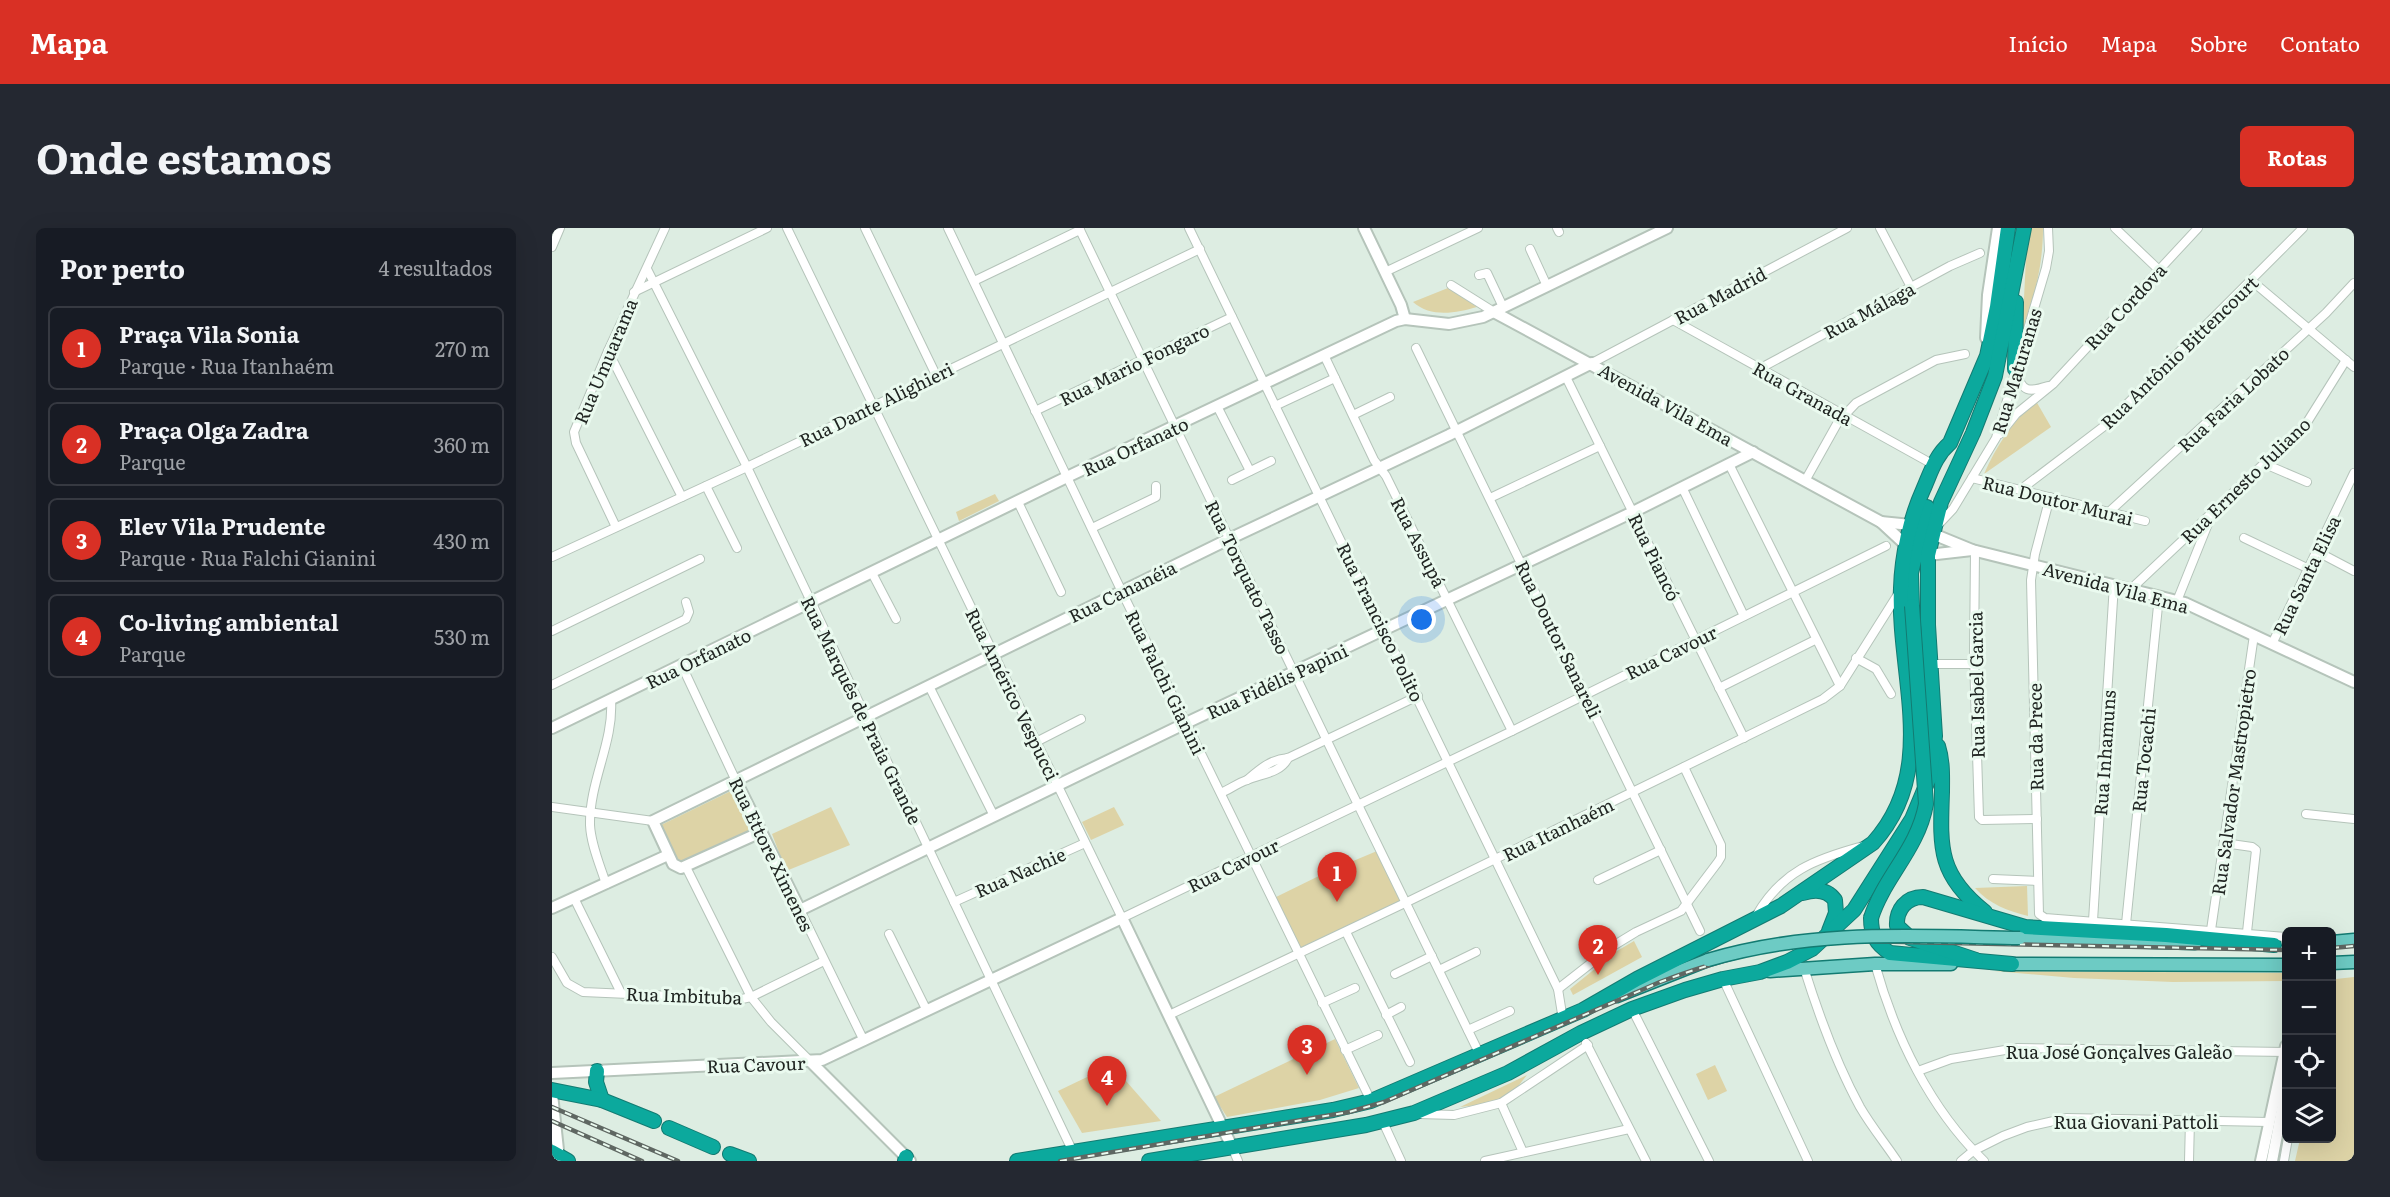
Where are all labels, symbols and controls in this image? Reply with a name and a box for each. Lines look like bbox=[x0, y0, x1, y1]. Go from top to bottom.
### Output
text: Mapa bbox=[30, 21, 108, 63]
text: Início bbox=[2009, 27, 2068, 58]
text: Mapa bbox=[2101, 27, 2157, 58]
text: Sobre bbox=[2190, 27, 2247, 58]
text: Contato bbox=[2280, 27, 2360, 58]
text: Onde estamos bbox=[36, 125, 332, 187]
button: Rotas bbox=[2240, 126, 2354, 187]
text: Por perto bbox=[60, 248, 185, 287]
text: 4 resultados bbox=[378, 252, 492, 282]
street label: Rua Cordova bbox=[2078, 257, 2172, 355]
street label: Rua Madrid bbox=[1669, 259, 1771, 331]
street label: Rua Antônio Bittencourt bbox=[2094, 269, 2264, 435]
street label: Rua Málaga bbox=[1819, 275, 1920, 345]
street label: Rua Umuarama bbox=[566, 294, 644, 428]
street label: Rua Maturanas bbox=[1984, 305, 2048, 437]
street label: Rua Mario Fongaro bbox=[1055, 316, 1213, 412]
text: Praça Vila Sonia bbox=[119, 317, 300, 350]
text: 1 bbox=[77, 333, 86, 363]
text: 270 m bbox=[435, 333, 490, 363]
street label: Rua Faria Lobato bbox=[2171, 340, 2295, 458]
text: Parque · Rua Itanhaém bbox=[119, 350, 334, 380]
street label: Rua Granada bbox=[1748, 354, 1858, 432]
street label: Rua Dante Alighieri bbox=[794, 355, 958, 453]
street label: Avenida Vila Ema bbox=[1594, 356, 1738, 452]
street label: Rua Orfanato bbox=[1078, 410, 1192, 482]
street label: Rua Ernesto Juliano bbox=[2174, 411, 2316, 549]
text: Praça Olga Zadra bbox=[119, 413, 309, 446]
text: 2 bbox=[76, 429, 87, 459]
text: 360 m bbox=[433, 429, 490, 459]
text: Parque bbox=[119, 446, 186, 476]
street label: Rua Doutor Murai bbox=[1980, 468, 2136, 532]
street label: Rua Assupá bbox=[1385, 492, 1454, 592]
street label: Rua Torquato Tasso bbox=[1199, 495, 1297, 659]
text: Elev Vila Prudente bbox=[119, 509, 326, 542]
street label: Rua Piancó bbox=[1622, 509, 1688, 605]
street label: Rua Santa Elisa bbox=[2265, 510, 2347, 639]
text: 3 bbox=[76, 525, 87, 555]
text: 430 m bbox=[433, 525, 490, 555]
street label: Rua Francisco Polito bbox=[1331, 538, 1431, 706]
text: Parque · Rua Falchi Gianini bbox=[119, 542, 376, 572]
street label: Rua Cananéia bbox=[1063, 553, 1181, 629]
street label: Rua Doutor Sanareli bbox=[1509, 555, 1609, 723]
street label: Avenida Vila Ema bbox=[2040, 555, 2192, 620]
street label: Rua Marquês de Praia Grande bbox=[795, 591, 929, 829]
street label: Rua Américo Vespucci bbox=[959, 603, 1067, 785]
text: Co-living ambiental bbox=[119, 605, 339, 638]
street label: Rua Falchi Gianini bbox=[1119, 605, 1213, 759]
your location bbox=[1407, 605, 1436, 634]
street label: Rua Isabel Garcia bbox=[1961, 611, 1991, 759]
street label: Rua Cavour bbox=[1621, 618, 1722, 686]
text: 4 bbox=[75, 621, 88, 651]
text: 530 m bbox=[434, 621, 490, 651]
street label: Rua Orfanato bbox=[641, 621, 755, 695]
street label: Rua Fidélis Papini bbox=[1202, 636, 1352, 726]
text: Parque bbox=[119, 638, 186, 668]
street label: Rua Salvador Mastropietro bbox=[2204, 667, 2262, 897]
street label: Rua da Prece bbox=[2021, 683, 2049, 791]
street label: Rua Inhamuns bbox=[2086, 689, 2122, 817]
street label: Rua Tocachi bbox=[2124, 706, 2162, 814]
street label: Rua Ettore Ximenes bbox=[723, 772, 821, 936]
street label: Rua Itanhaém bbox=[1498, 790, 1618, 868]
street label: Rua Cavour bbox=[1183, 831, 1284, 899]
street label: Rua Nachie bbox=[970, 840, 1070, 904]
pin: 1 bbox=[1318, 852, 1356, 902]
pin: 2 bbox=[1578, 926, 1618, 975]
map controls bbox=[2282, 927, 2336, 1143]
button: + bbox=[2282, 927, 2336, 981]
street label: Rua Imbituba bbox=[625, 979, 743, 1011]
button: − bbox=[2282, 981, 2336, 1035]
pin: 3 bbox=[1288, 1026, 1326, 1075]
button: locate bbox=[2282, 1035, 2336, 1089]
street label: Rua José Gonçalves Galeão bbox=[2006, 1038, 2233, 1065]
street label: Rua Cavour bbox=[706, 1049, 806, 1079]
pin: 4 bbox=[1088, 1056, 1126, 1106]
button: layers bbox=[2282, 1089, 2336, 1143]
street label: Rua Giovani Pattoli bbox=[2054, 1108, 2218, 1135]

